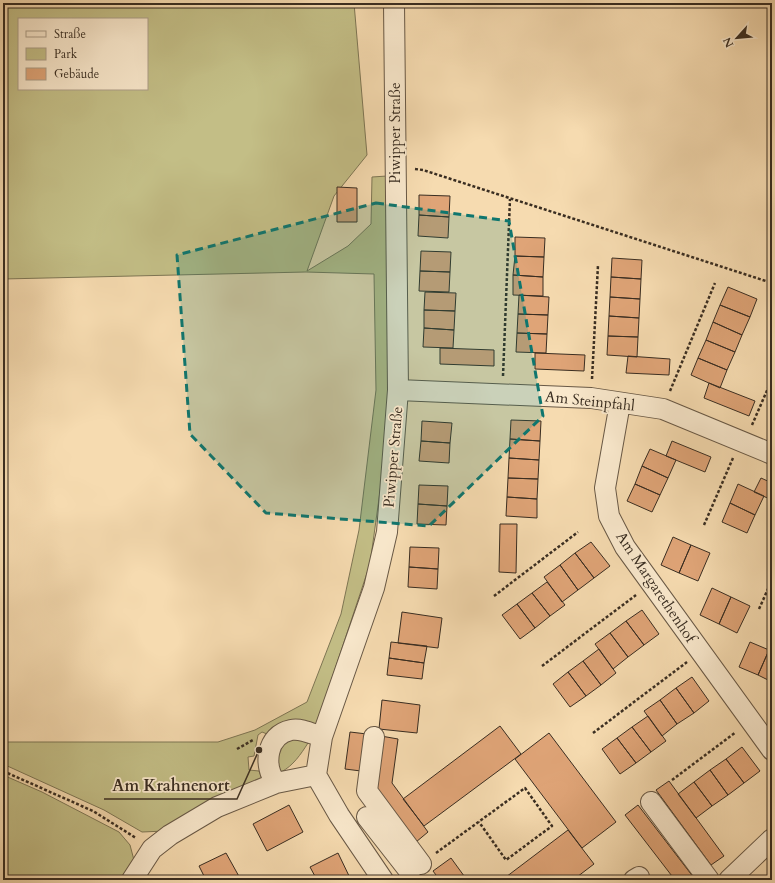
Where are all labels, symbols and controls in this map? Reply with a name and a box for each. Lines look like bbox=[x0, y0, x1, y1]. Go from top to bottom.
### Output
legend bbox=[18, 18, 148, 90]
north arrow bbox=[717, 18, 757, 58]
text: Straße bbox=[54, 26, 86, 42]
text: N bbox=[719, 34, 737, 50]
text: Park bbox=[54, 46, 78, 62]
text: Gebäude bbox=[54, 66, 99, 82]
street label: Piwipper Straße bbox=[385, 82, 405, 184]
street label: Am Steinpfahl bbox=[544, 386, 636, 416]
street label: Piwipper Straße bbox=[379, 405, 407, 508]
street label: Am Margarethenhof bbox=[611, 528, 702, 648]
callout: Am Krahnenort bbox=[104, 771, 237, 799]
text: Am Krahnenort bbox=[112, 775, 230, 797]

